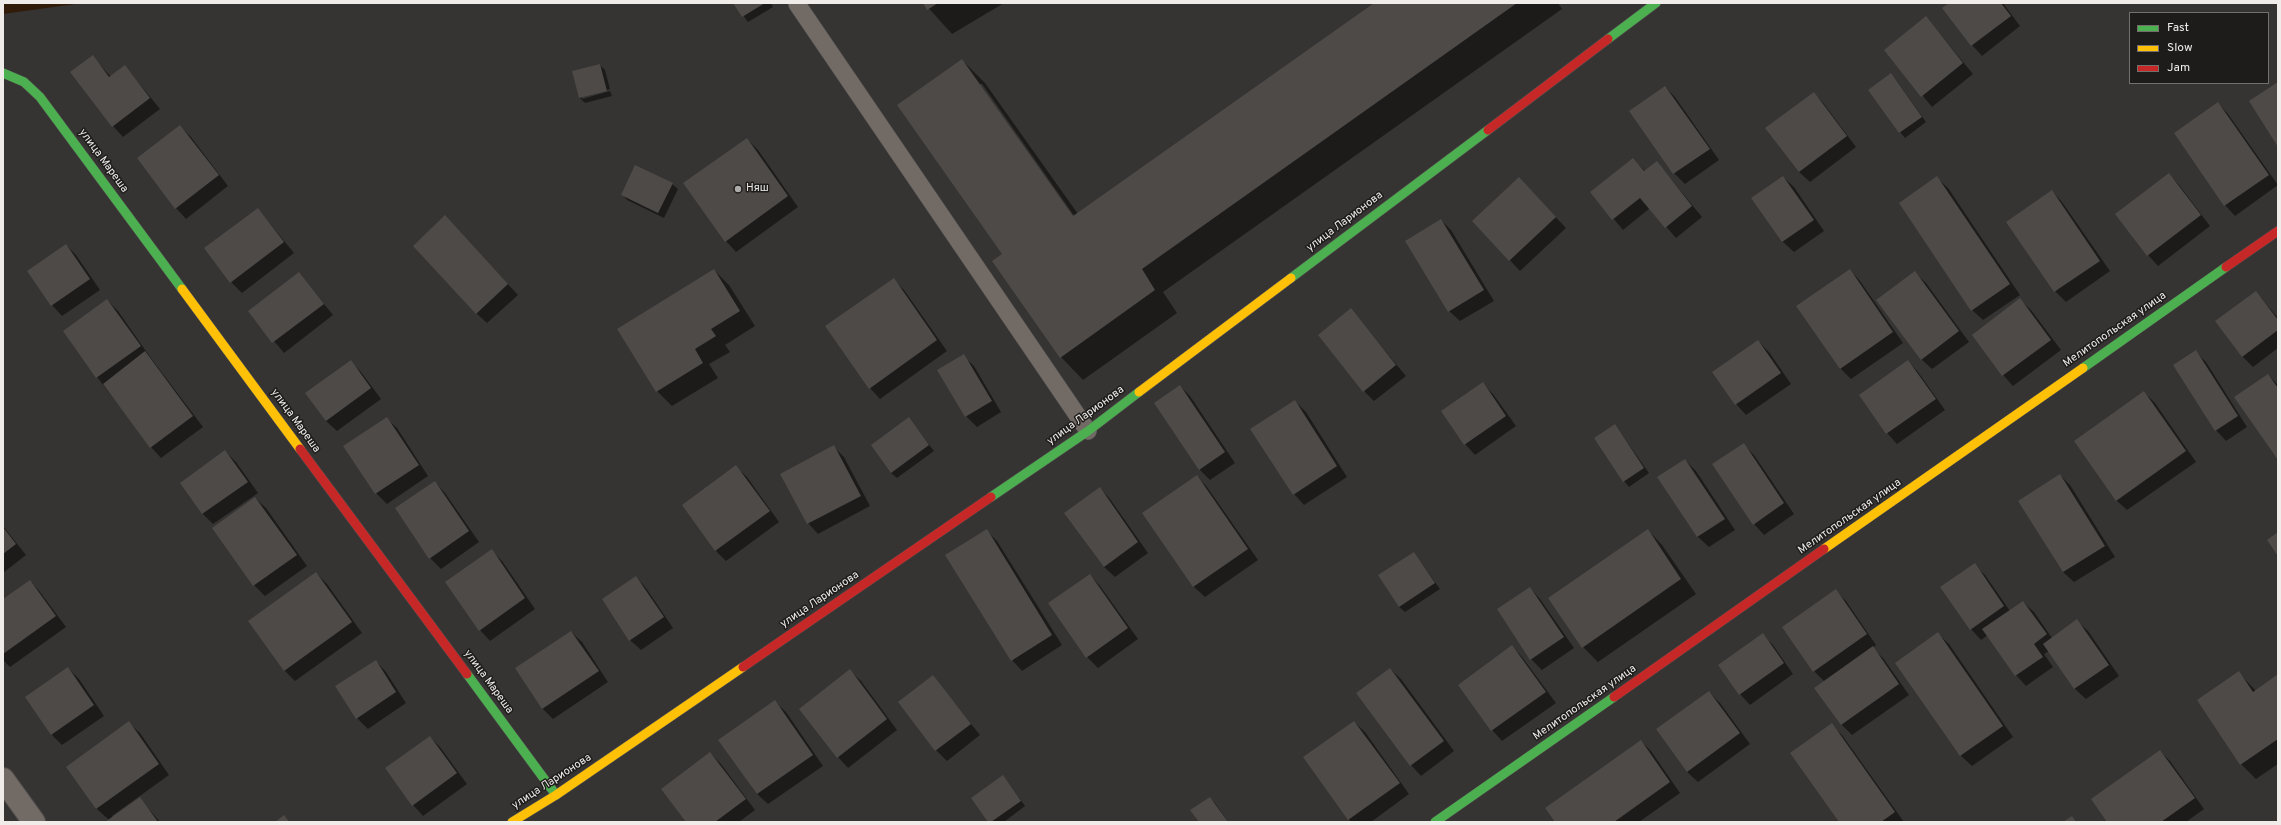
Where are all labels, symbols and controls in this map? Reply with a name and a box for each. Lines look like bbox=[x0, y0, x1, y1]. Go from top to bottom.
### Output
legend bbox=[2129, 12, 2269, 84]
text: Fast bbox=[2167, 20, 2189, 36]
text: Slow bbox=[2167, 40, 2193, 56]
text: Jam bbox=[2167, 60, 2190, 76]
street label: улица Мареша bbox=[75, 127, 131, 195]
place label: Няш bbox=[746, 182, 769, 196]
marker: Няш bbox=[733, 184, 743, 194]
street label: улица Ларионова bbox=[1304, 189, 1386, 255]
street label: Мелитопольская улица bbox=[2061, 289, 2169, 371]
street label: улица Ларионова bbox=[1045, 384, 1127, 448]
street label: улица Мареша bbox=[267, 387, 323, 455]
street label: Мелитопольская улица bbox=[1796, 476, 1904, 558]
street label: улица Ларионова bbox=[778, 569, 862, 631]
street label: улица Мареша bbox=[460, 648, 516, 716]
street label: Мелитопольская улица bbox=[1531, 662, 1639, 744]
street label: улица Ларионова bbox=[510, 751, 594, 813]

